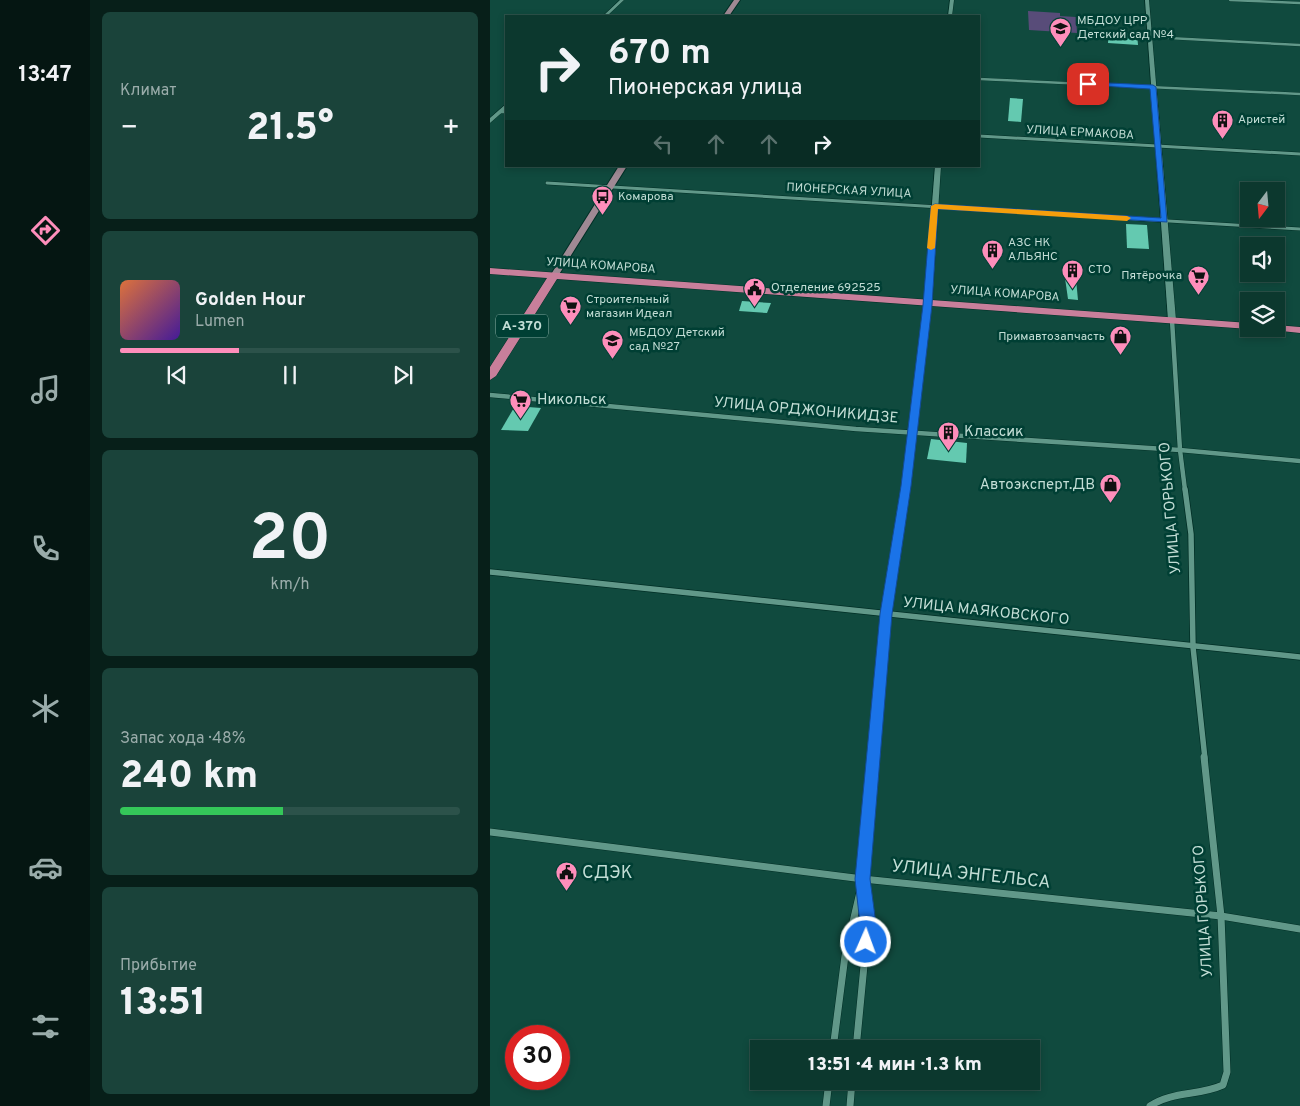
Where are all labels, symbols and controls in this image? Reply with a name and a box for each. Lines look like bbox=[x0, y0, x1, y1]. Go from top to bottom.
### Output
place label: МБДОУ ЦРР Детский сад №4 bbox=[1077, 13, 1174, 43]
school or university icon: МБДОУ ЦРР Детский сад №4 bbox=[1049, 16, 1073, 47]
text: 670 m bbox=[608, 32, 711, 76]
icon: right bbox=[525, 35, 590, 100]
text: 13:47 bbox=[18, 62, 72, 89]
pin bbox=[1067, 63, 1109, 105]
icon: arrive bbox=[1074, 70, 1102, 98]
text: Пионерская улица bbox=[608, 75, 802, 102]
text: Климат bbox=[120, 81, 177, 101]
text: 21.5° bbox=[246, 105, 334, 154]
building icon: Аристей bbox=[1210, 108, 1234, 139]
text: − bbox=[120, 111, 138, 147]
text: + bbox=[442, 111, 460, 147]
place label: Аристей bbox=[1238, 112, 1285, 128]
street label: УЛИЦА ЕРМАКОВА bbox=[1026, 122, 1134, 144]
icon: left bbox=[649, 130, 677, 158]
icon: ahead bbox=[702, 130, 730, 158]
icon: ahead bbox=[755, 130, 783, 158]
icon: right bbox=[808, 130, 836, 158]
street label: ПИОНЕРСКАЯ УЛИЦА bbox=[786, 180, 912, 202]
north arrow bbox=[1240, 182, 1285, 228]
map controls bbox=[1240, 182, 1285, 337]
bus stop icon: Комарова bbox=[590, 185, 614, 216]
place label: Комарова bbox=[618, 189, 674, 205]
icon: directions bbox=[28, 213, 63, 248]
place label: АЗС НК АЛЬЯНС bbox=[1008, 235, 1058, 265]
button: sound bbox=[1240, 237, 1285, 282]
building icon: АЗС НК АЛЬЯНС bbox=[980, 238, 1004, 269]
street label: УЛИЦА КОМАРОВА bbox=[546, 254, 656, 278]
building icon: СТО bbox=[1060, 258, 1084, 289]
place label: СТО bbox=[1088, 262, 1111, 278]
supermarket icon: Пятёрочка bbox=[1186, 264, 1210, 295]
place label: Пятёрочка bbox=[1121, 268, 1182, 284]
public building icon: Отделение 692525 bbox=[743, 276, 767, 307]
place label: Отделение 692525 bbox=[771, 280, 881, 296]
street label: УЛИЦА КОМАРОВА bbox=[950, 282, 1060, 306]
text: Golden Hour bbox=[195, 288, 306, 312]
place label: Строительный магазин Идеал bbox=[586, 292, 672, 322]
button: layers bbox=[1240, 292, 1285, 337]
supermarket icon: Строительный магазин Идеал bbox=[558, 295, 582, 326]
text: Lumen bbox=[195, 312, 245, 332]
road number: А-370 bbox=[496, 314, 548, 338]
place label: МБДОУ Детский сад №27 bbox=[629, 325, 725, 355]
shop icon: Примавтозапчасть bbox=[1109, 325, 1133, 356]
school or university icon: МБДОУ Детский сад №27 bbox=[601, 328, 625, 359]
place label: Примавтозапчасть bbox=[998, 329, 1105, 345]
icon: previous bbox=[163, 361, 191, 389]
icon: pause bbox=[276, 361, 304, 389]
icon: next bbox=[389, 361, 417, 389]
icon: music bbox=[28, 372, 63, 407]
supermarket icon: Никольск bbox=[509, 388, 533, 419]
place label: Никольск bbox=[537, 391, 606, 410]
street label: УЛИЦА ОРДЖОНИКИДЗЕ bbox=[713, 393, 899, 429]
building icon: Классик bbox=[936, 420, 960, 451]
place label: Классик bbox=[964, 423, 1024, 442]
street label: УЛИЦА ГОРЬКОГО bbox=[1156, 441, 1186, 575]
shop icon: Автоэксперт.ДВ bbox=[1099, 473, 1123, 504]
place label: Автоэксперт.ДВ bbox=[980, 476, 1095, 495]
text: 20 bbox=[249, 501, 331, 583]
icon: phone bbox=[28, 531, 63, 566]
text: km/h bbox=[271, 575, 309, 595]
street label: УЛИЦА МАЯКОВСКОГО bbox=[902, 594, 1070, 630]
icon: climate bbox=[28, 691, 63, 726]
text: Запас хода · 48% bbox=[120, 729, 246, 749]
text: 240 km bbox=[120, 753, 258, 802]
street label: УЛИЦА ГОРЬКОГО bbox=[1190, 844, 1218, 978]
icon: car bbox=[28, 850, 63, 885]
street label: УЛИЦА ЭНГЕЛЬСА bbox=[890, 855, 1052, 895]
public building icon: СДЭК bbox=[554, 861, 578, 892]
place label: СДЭК bbox=[582, 862, 633, 885]
position arrow bbox=[839, 915, 891, 967]
text: Прибытие bbox=[120, 956, 197, 976]
text: 13:51 bbox=[120, 980, 206, 1029]
icon: filters bbox=[28, 1009, 63, 1044]
speed limit sign: 30 bbox=[505, 1025, 570, 1090]
text: 13:51 · 4 мин · 1.3 km bbox=[808, 1053, 982, 1077]

